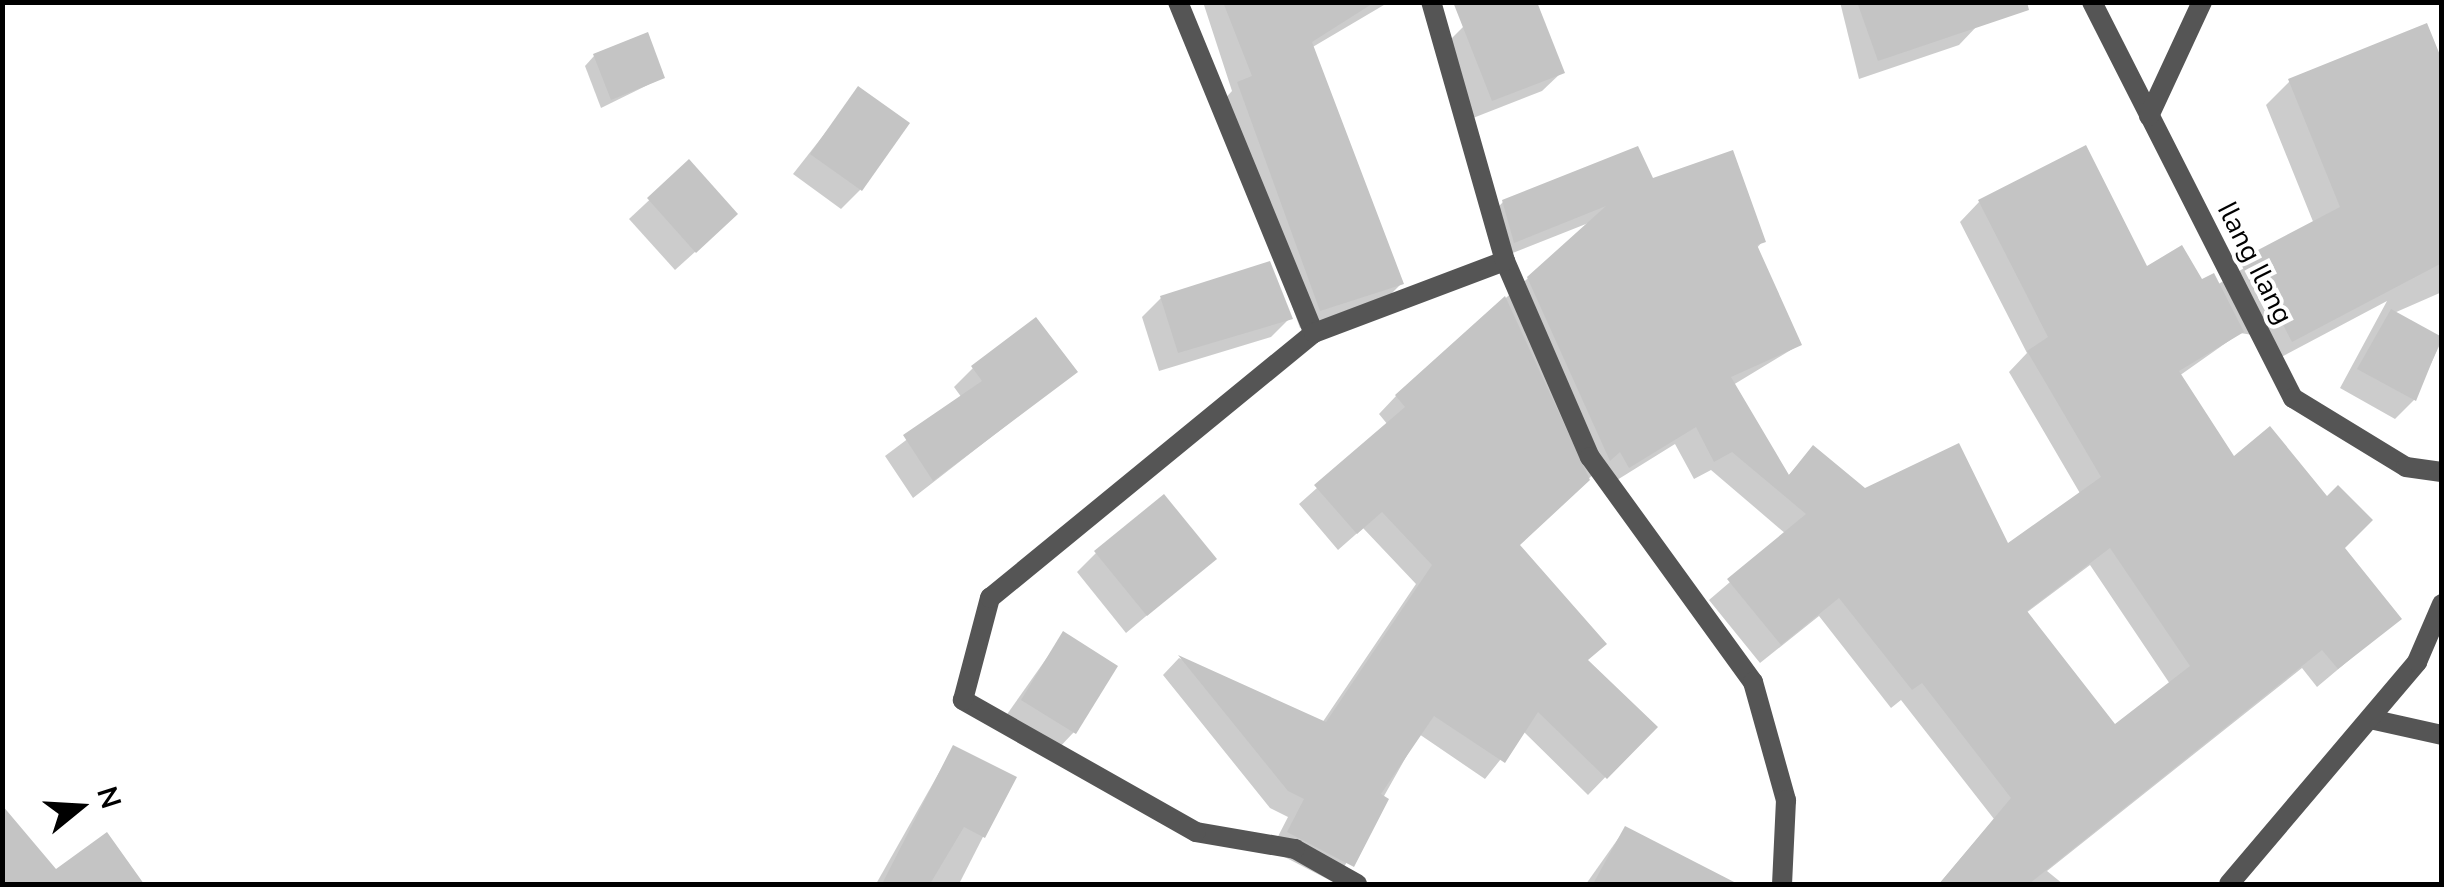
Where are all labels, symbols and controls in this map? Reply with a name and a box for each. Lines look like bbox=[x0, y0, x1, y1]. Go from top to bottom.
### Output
street label: Ilang Ilang bbox=[2210, 196, 2300, 330]
north arrow bbox=[30, 757, 130, 857]
text: N bbox=[87, 782, 130, 814]

